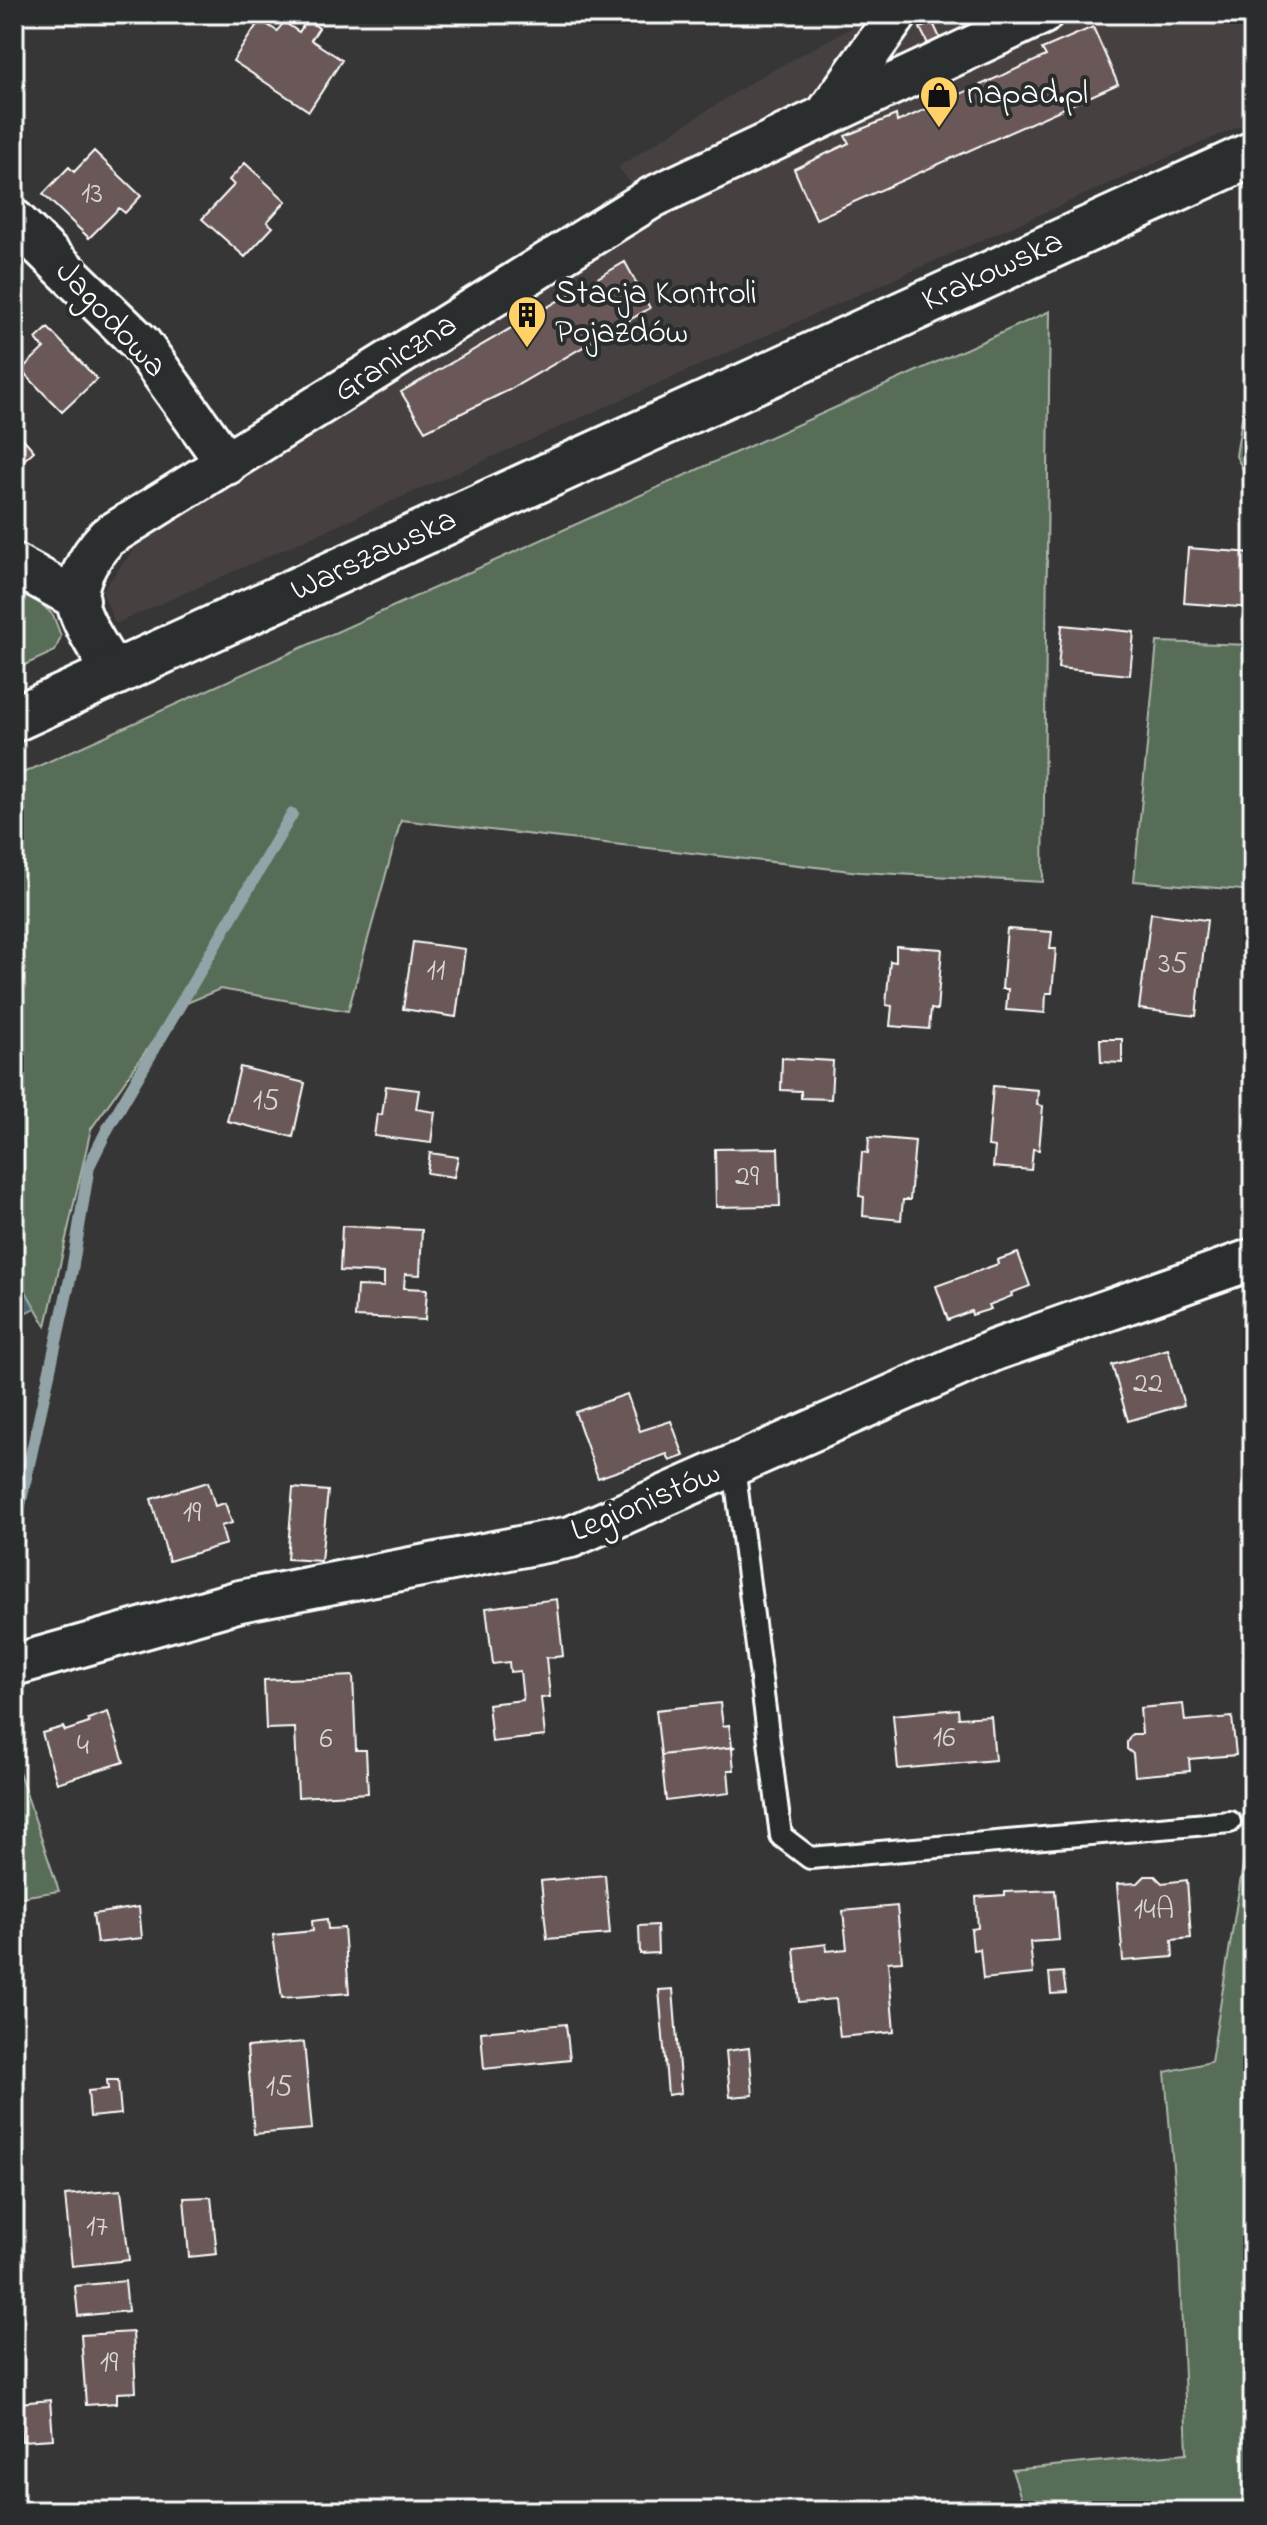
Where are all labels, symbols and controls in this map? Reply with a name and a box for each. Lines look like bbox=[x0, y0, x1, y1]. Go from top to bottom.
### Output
place label: napad.pl bbox=[967, 70, 1088, 120]
shop icon: napad.pl bbox=[918, 74, 960, 129]
house number: 13 bbox=[81, 173, 103, 217]
street label: Krakowska bbox=[914, 217, 1072, 327]
street label: Jagodowa bbox=[42, 250, 178, 390]
place label: Stacja Kontroli Pojazdów bbox=[555, 270, 757, 359]
building icon: Stacja Kontroli Pojazdów bbox=[506, 294, 548, 349]
street label: Graniczna bbox=[324, 301, 468, 417]
street label: Warszawska bbox=[283, 496, 465, 616]
house number: 35 bbox=[1158, 943, 1188, 987]
house number: 11 bbox=[426, 950, 446, 994]
house number: 15 bbox=[253, 1080, 279, 1124]
house number: 29 bbox=[735, 1156, 759, 1200]
house number: 22 bbox=[1133, 1363, 1163, 1407]
street label: Legionistów bbox=[563, 1449, 729, 1557]
house number: 19 bbox=[183, 1492, 201, 1536]
house number: 16 bbox=[933, 1717, 955, 1761]
house number: 6 bbox=[319, 1718, 333, 1762]
house number: 4 bbox=[77, 1725, 89, 1769]
house number: 14A bbox=[1134, 1889, 1174, 1933]
house number: 15 bbox=[266, 2066, 292, 2110]
house number: 17 bbox=[86, 2206, 108, 2250]
house number: 19 bbox=[100, 2342, 118, 2386]

